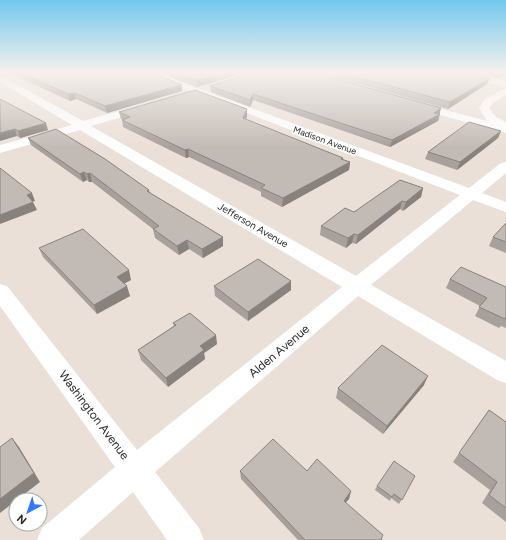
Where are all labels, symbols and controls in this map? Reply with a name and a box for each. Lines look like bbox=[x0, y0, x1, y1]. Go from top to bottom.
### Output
street label: Madison Avenue bbox=[292, 123, 358, 157]
street label: Jefferson Avenue bbox=[215, 200, 291, 251]
street label: Alden Avenue bbox=[246, 321, 312, 380]
street label: Washington Avenue bbox=[56, 368, 132, 463]
north arrow bbox=[8, 492, 48, 532]
text: N bbox=[14, 512, 29, 527]

